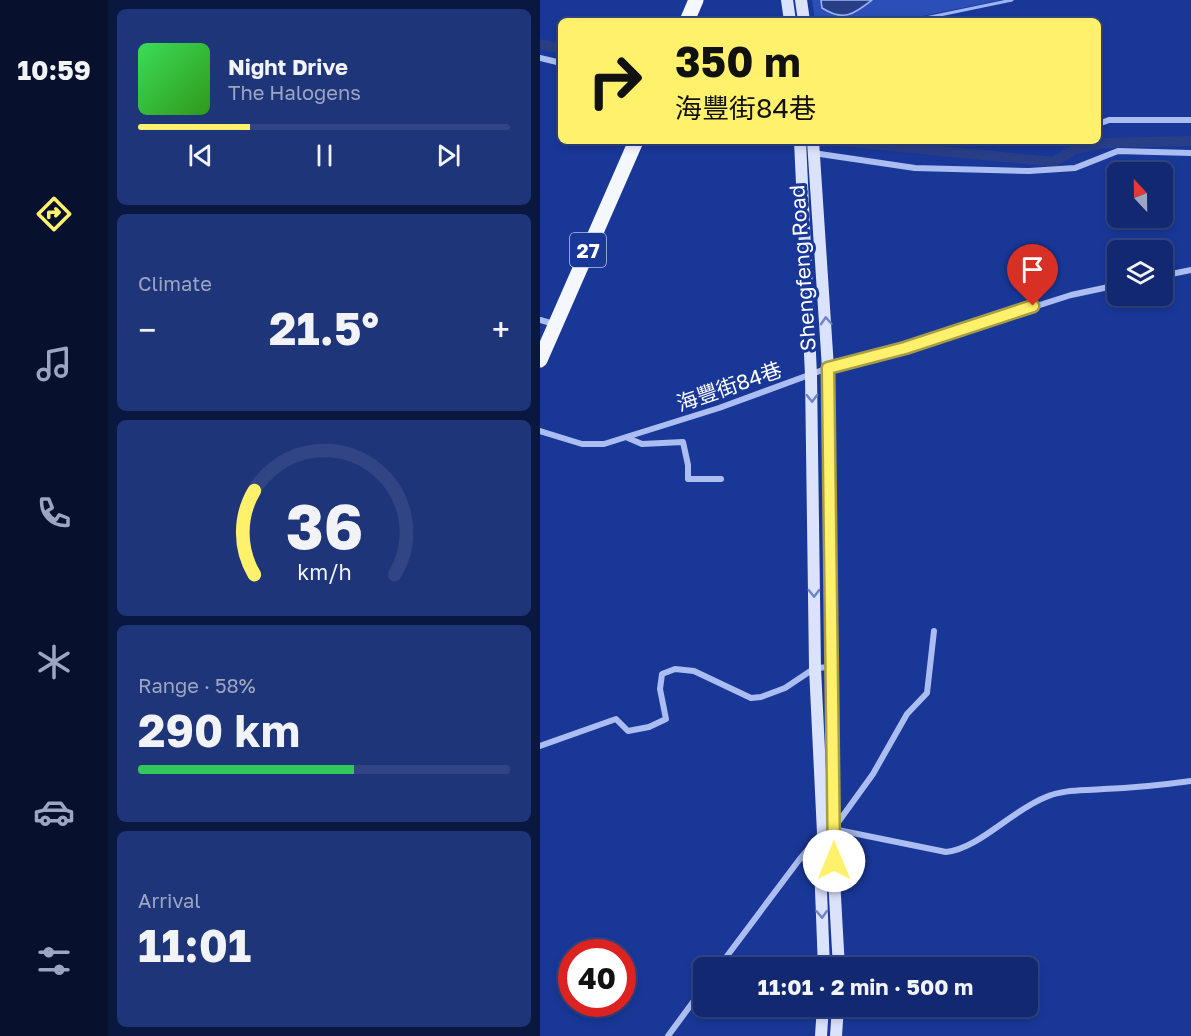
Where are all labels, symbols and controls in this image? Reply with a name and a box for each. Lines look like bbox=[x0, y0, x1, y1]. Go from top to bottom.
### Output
text: 350 m bbox=[675, 36, 801, 86]
icon: right bbox=[576, 42, 654, 120]
text: Night Drive bbox=[228, 53, 348, 80]
text: 10:59 bbox=[17, 54, 91, 86]
text: The Halogens bbox=[228, 80, 361, 104]
text: 海豐街84巷 bbox=[675, 92, 816, 124]
icon: previous bbox=[184, 139, 217, 172]
icon: pause bbox=[308, 139, 341, 172]
icon: next bbox=[432, 139, 465, 172]
north arrow bbox=[1107, 162, 1173, 228]
map controls bbox=[1107, 162, 1173, 306]
street label: Shengfeng Road bbox=[783, 184, 821, 352]
icon: directions bbox=[33, 193, 75, 235]
road number: 27 bbox=[570, 233, 606, 267]
button: layers bbox=[1107, 240, 1173, 306]
pin bbox=[1007, 244, 1058, 306]
icon: arrive bbox=[1016, 253, 1049, 286]
text: Climate bbox=[138, 271, 212, 295]
text: 21.5° bbox=[269, 301, 379, 355]
text: − bbox=[138, 310, 156, 349]
text: + bbox=[492, 310, 510, 349]
one-way arrow bbox=[819, 317, 832, 326]
icon: music bbox=[33, 343, 75, 385]
street label: 海豐街84巷 bbox=[673, 356, 785, 416]
one-way arrow bbox=[806, 394, 818, 403]
text: 36 bbox=[285, 488, 363, 563]
icon: phone bbox=[33, 492, 75, 534]
text: km/h bbox=[297, 559, 351, 585]
one-way arrow bbox=[808, 589, 821, 598]
icon: climate bbox=[33, 641, 75, 683]
text: Range · 58% bbox=[138, 673, 256, 697]
text: 290 km bbox=[138, 703, 300, 757]
icon: car bbox=[33, 791, 75, 833]
position arrow bbox=[802, 829, 866, 893]
text: Arrival bbox=[138, 888, 201, 912]
one-way arrow bbox=[816, 909, 828, 918]
text: 11:01 bbox=[138, 918, 251, 972]
speed limit sign: 40 bbox=[558, 939, 636, 1017]
icon: filters bbox=[33, 940, 75, 982]
text: 11:01 · 2 min · 500 m bbox=[758, 973, 973, 1000]

